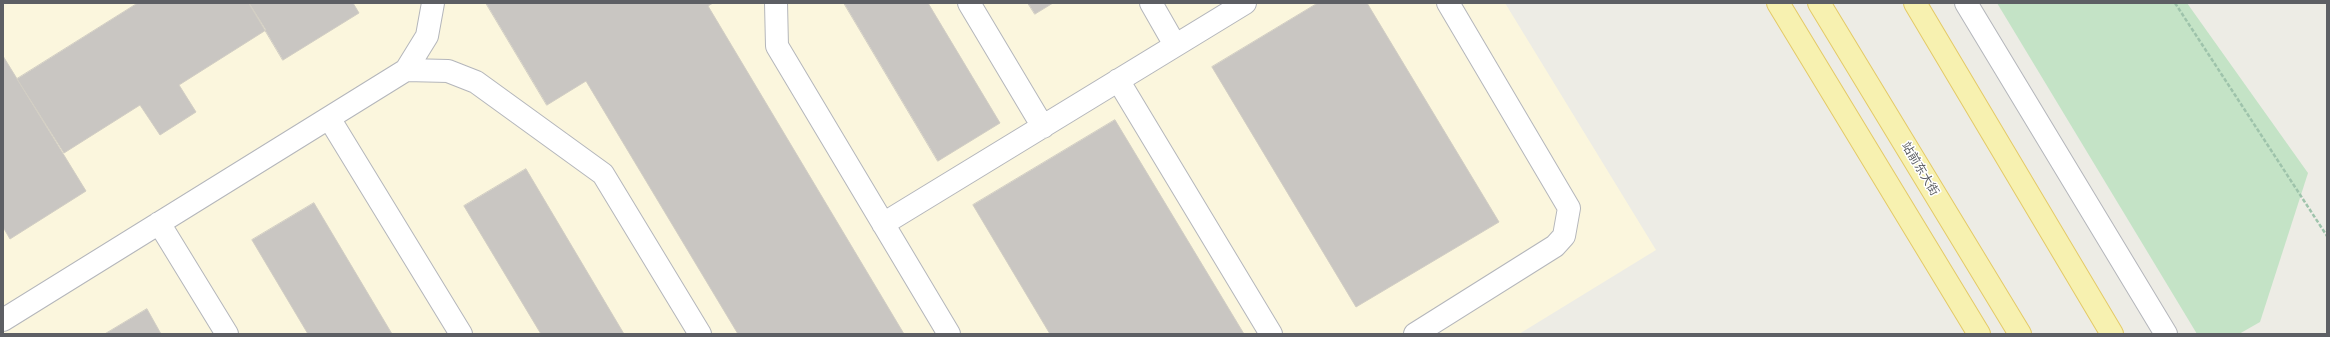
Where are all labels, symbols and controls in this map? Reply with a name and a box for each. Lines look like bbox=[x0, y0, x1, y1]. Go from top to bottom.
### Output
street label: 站前东大街 bbox=[1898, 140, 1942, 198]

